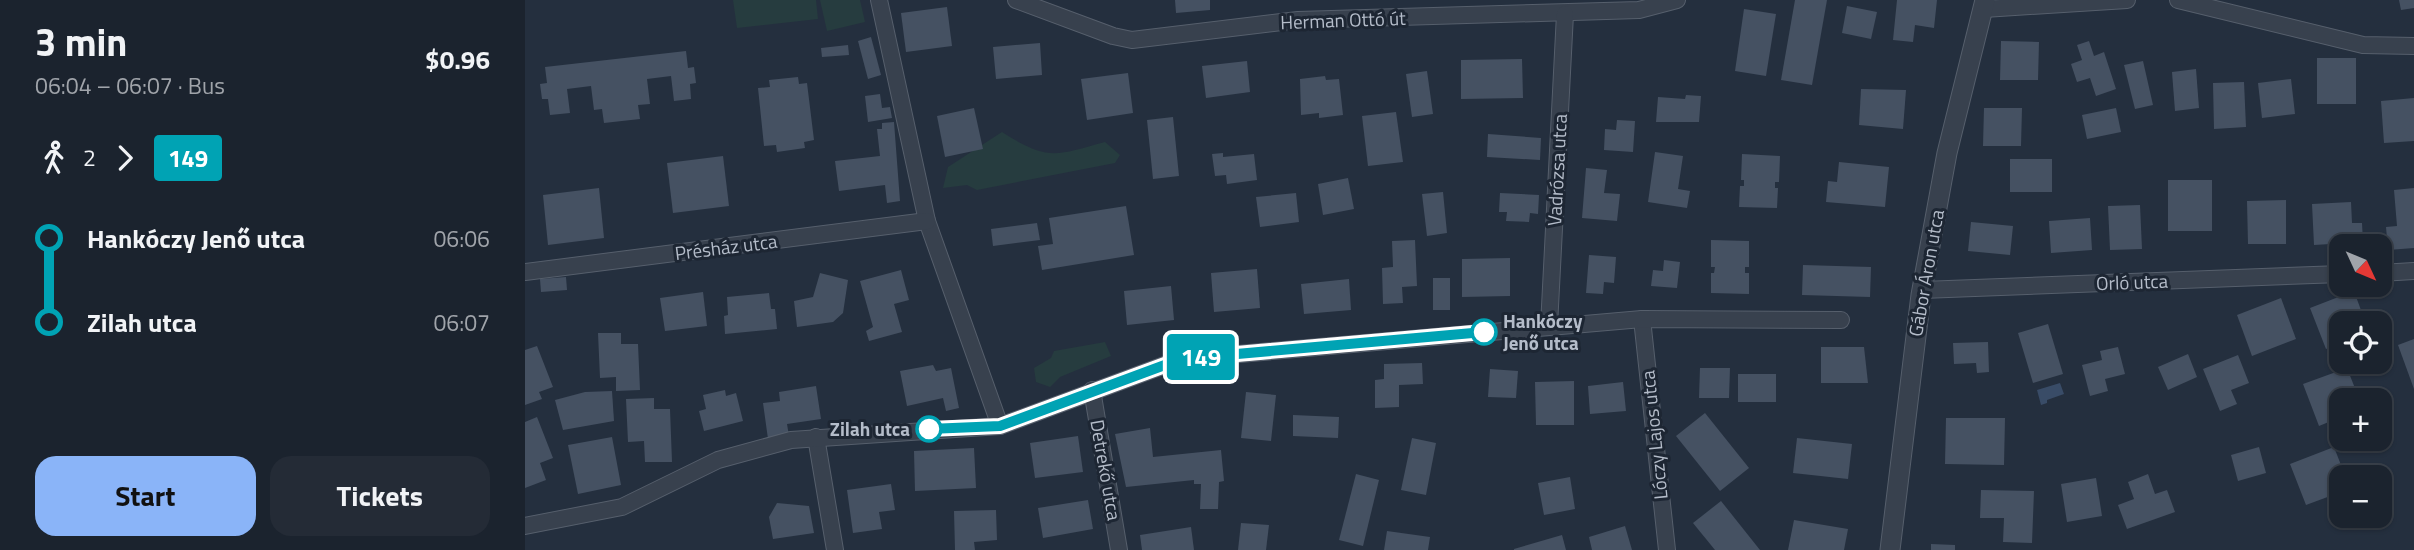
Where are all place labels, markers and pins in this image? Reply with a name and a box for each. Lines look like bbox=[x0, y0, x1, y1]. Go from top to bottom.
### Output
place label: Hankóczy Jenő utca bbox=[1503, 306, 1583, 357]
marker: Hankóczy Jenő utca bbox=[1471, 319, 1497, 345]
place label: Zilah utca bbox=[830, 414, 910, 443]
marker: Zilah utca bbox=[916, 416, 942, 442]

